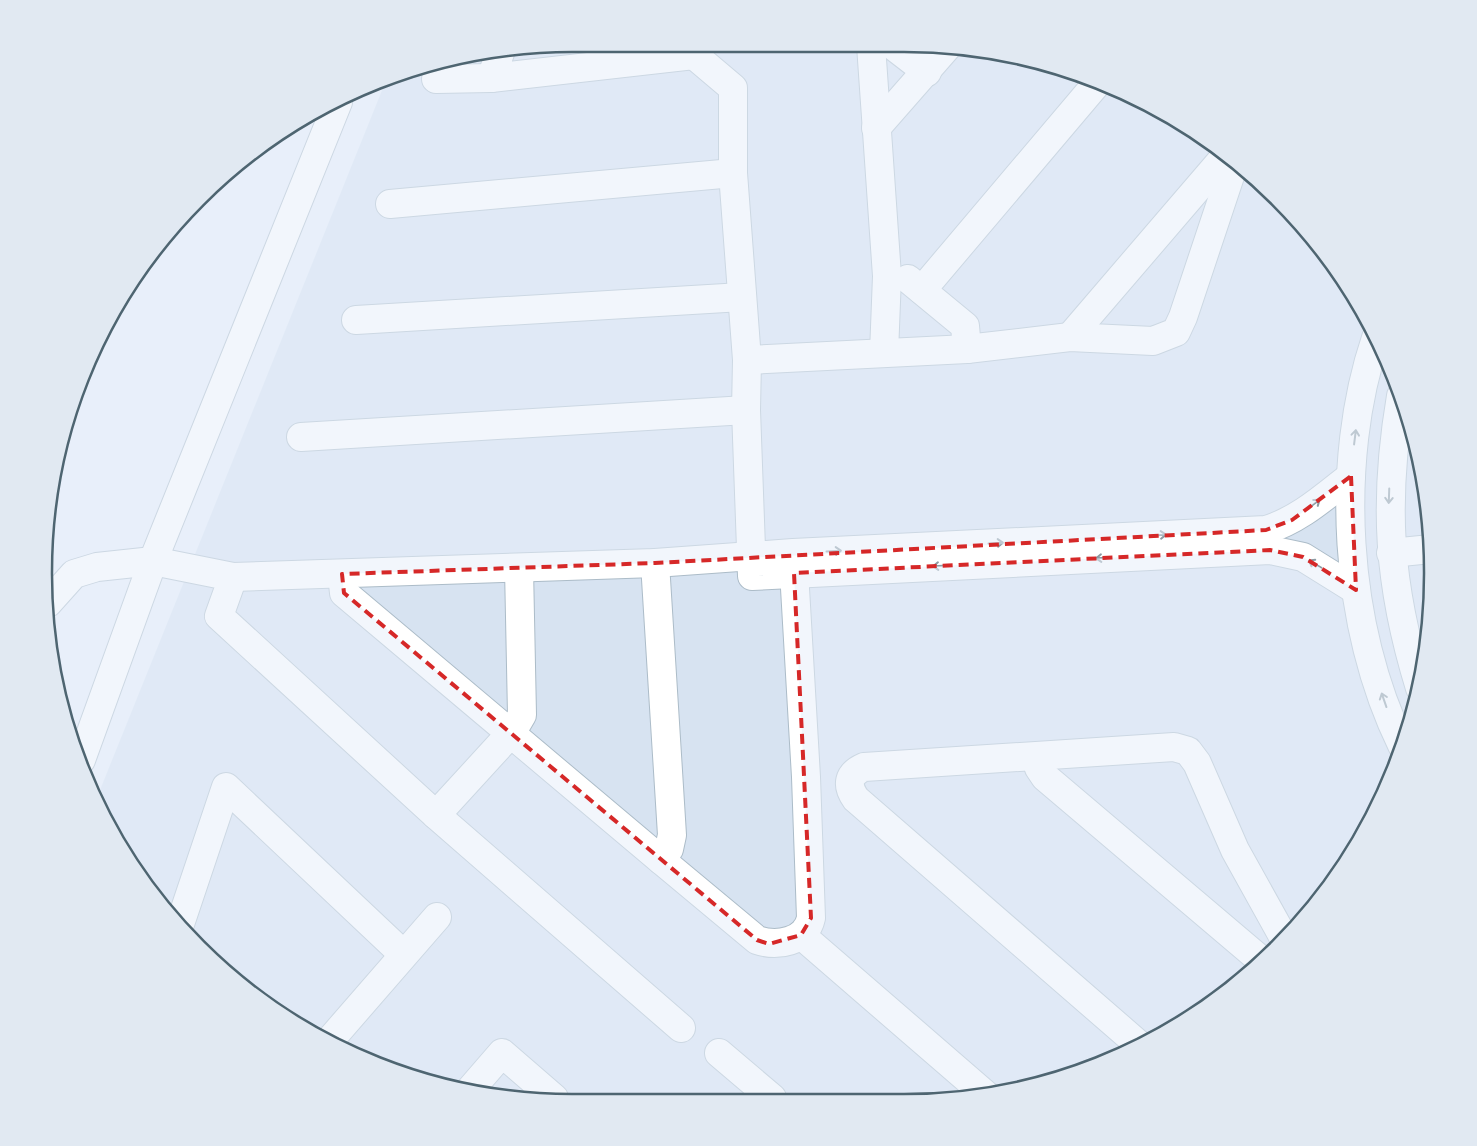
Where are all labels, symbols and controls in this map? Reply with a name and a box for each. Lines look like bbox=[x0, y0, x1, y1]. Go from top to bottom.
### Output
one-way arrow bbox=[1350, 429, 1360, 445]
one-way arrow bbox=[1385, 488, 1394, 504]
one-way arrow bbox=[1307, 499, 1320, 510]
one-way arrow bbox=[1150, 530, 1166, 539]
one-way arrow bbox=[988, 538, 1004, 547]
one-way arrow bbox=[826, 546, 842, 555]
one-way arrow bbox=[1095, 554, 1111, 563]
one-way arrow bbox=[1307, 559, 1322, 569]
one-way arrow bbox=[933, 562, 949, 571]
one-way arrow bbox=[1379, 693, 1388, 708]

